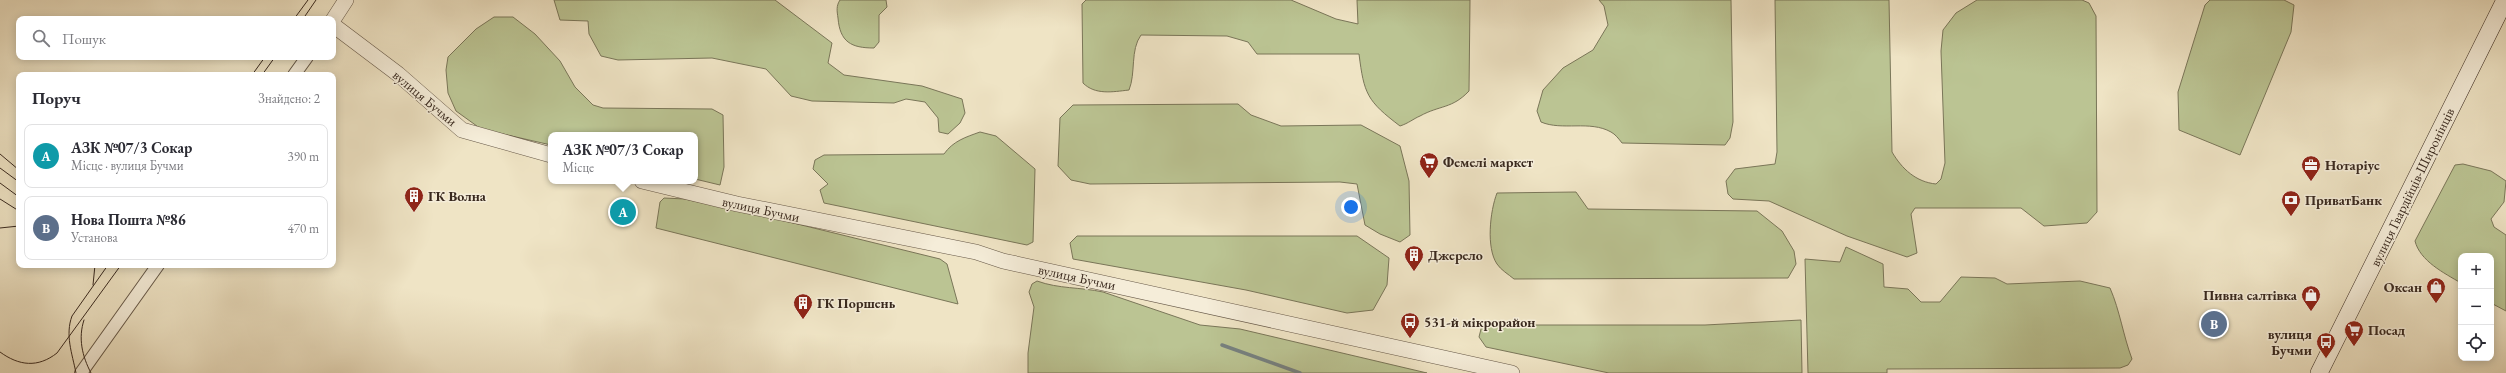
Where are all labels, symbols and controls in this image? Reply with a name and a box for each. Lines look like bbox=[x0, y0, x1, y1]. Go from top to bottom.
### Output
search box bbox=[16, 16, 336, 60]
icon: search bbox=[30, 27, 52, 49]
text: Пошук bbox=[62, 29, 106, 48]
street label: вулиця Бучми bbox=[389, 66, 461, 131]
text: Поруч bbox=[32, 87, 81, 109]
text: Знайдено: 2 bbox=[258, 90, 320, 107]
street label: вулиця Гвардійців-Широнінців bbox=[2366, 105, 2458, 269]
popup bbox=[548, 132, 698, 184]
text: АЗК №07/3 Сокар bbox=[71, 138, 192, 157]
text: АЗК №07/3 Сокар bbox=[562, 140, 684, 159]
text: A bbox=[41, 148, 51, 165]
text: 390 m bbox=[288, 148, 319, 165]
supermarket icon: Фемелі маркет bbox=[1418, 151, 1440, 179]
place label: Фемелі маркет bbox=[1443, 153, 1534, 171]
office icon: Нотаріус bbox=[2300, 154, 2322, 182]
place label: Нотаріус bbox=[2325, 156, 2380, 174]
text: Місце · вулиця Бучми bbox=[71, 157, 184, 174]
text: Місце bbox=[562, 159, 594, 176]
building icon: ГК Волна bbox=[403, 185, 425, 213]
place label: ГК Волна bbox=[428, 187, 487, 205]
bank icon: ПриватБанк bbox=[2280, 189, 2302, 217]
place label: ПриватБанк bbox=[2305, 191, 2382, 209]
street label: вулиця Бучми bbox=[721, 192, 802, 226]
pin: A bbox=[610, 197, 636, 227]
your location bbox=[1341, 197, 1361, 217]
text: Нова Пошта №86 bbox=[71, 210, 186, 229]
text: B bbox=[42, 220, 50, 237]
text: 470 m bbox=[288, 220, 319, 237]
text: Установа bbox=[71, 229, 118, 246]
building icon: Джерело bbox=[1403, 244, 1425, 272]
place label: Джерело bbox=[1428, 246, 1483, 264]
map controls bbox=[2458, 253, 2494, 361]
button: + bbox=[2458, 253, 2494, 289]
street label: вулиця Бучми bbox=[1037, 260, 1118, 294]
shop icon: Океан bbox=[2425, 276, 2447, 304]
place label: Океан bbox=[2384, 278, 2422, 296]
shop icon: Пивна салтівка bbox=[2300, 284, 2322, 312]
place label: Пивна салтівка bbox=[2203, 286, 2298, 304]
button: − bbox=[2458, 289, 2494, 325]
building icon: ГК Поршень bbox=[792, 292, 814, 320]
place label: ГК Поршень bbox=[817, 294, 896, 312]
pin: B bbox=[2201, 309, 2227, 339]
bus stop icon: 531-й мікрорайон bbox=[1399, 311, 1421, 339]
place label: 531-й мікрорайон bbox=[1424, 313, 1535, 331]
supermarket icon: Посад bbox=[2343, 319, 2365, 347]
place label: Посад bbox=[2368, 321, 2406, 339]
place label: вулиця Бучми bbox=[2268, 325, 2313, 359]
button: locate bbox=[2458, 325, 2494, 361]
bus stop icon: вулиця Бучми bbox=[2315, 331, 2337, 359]

